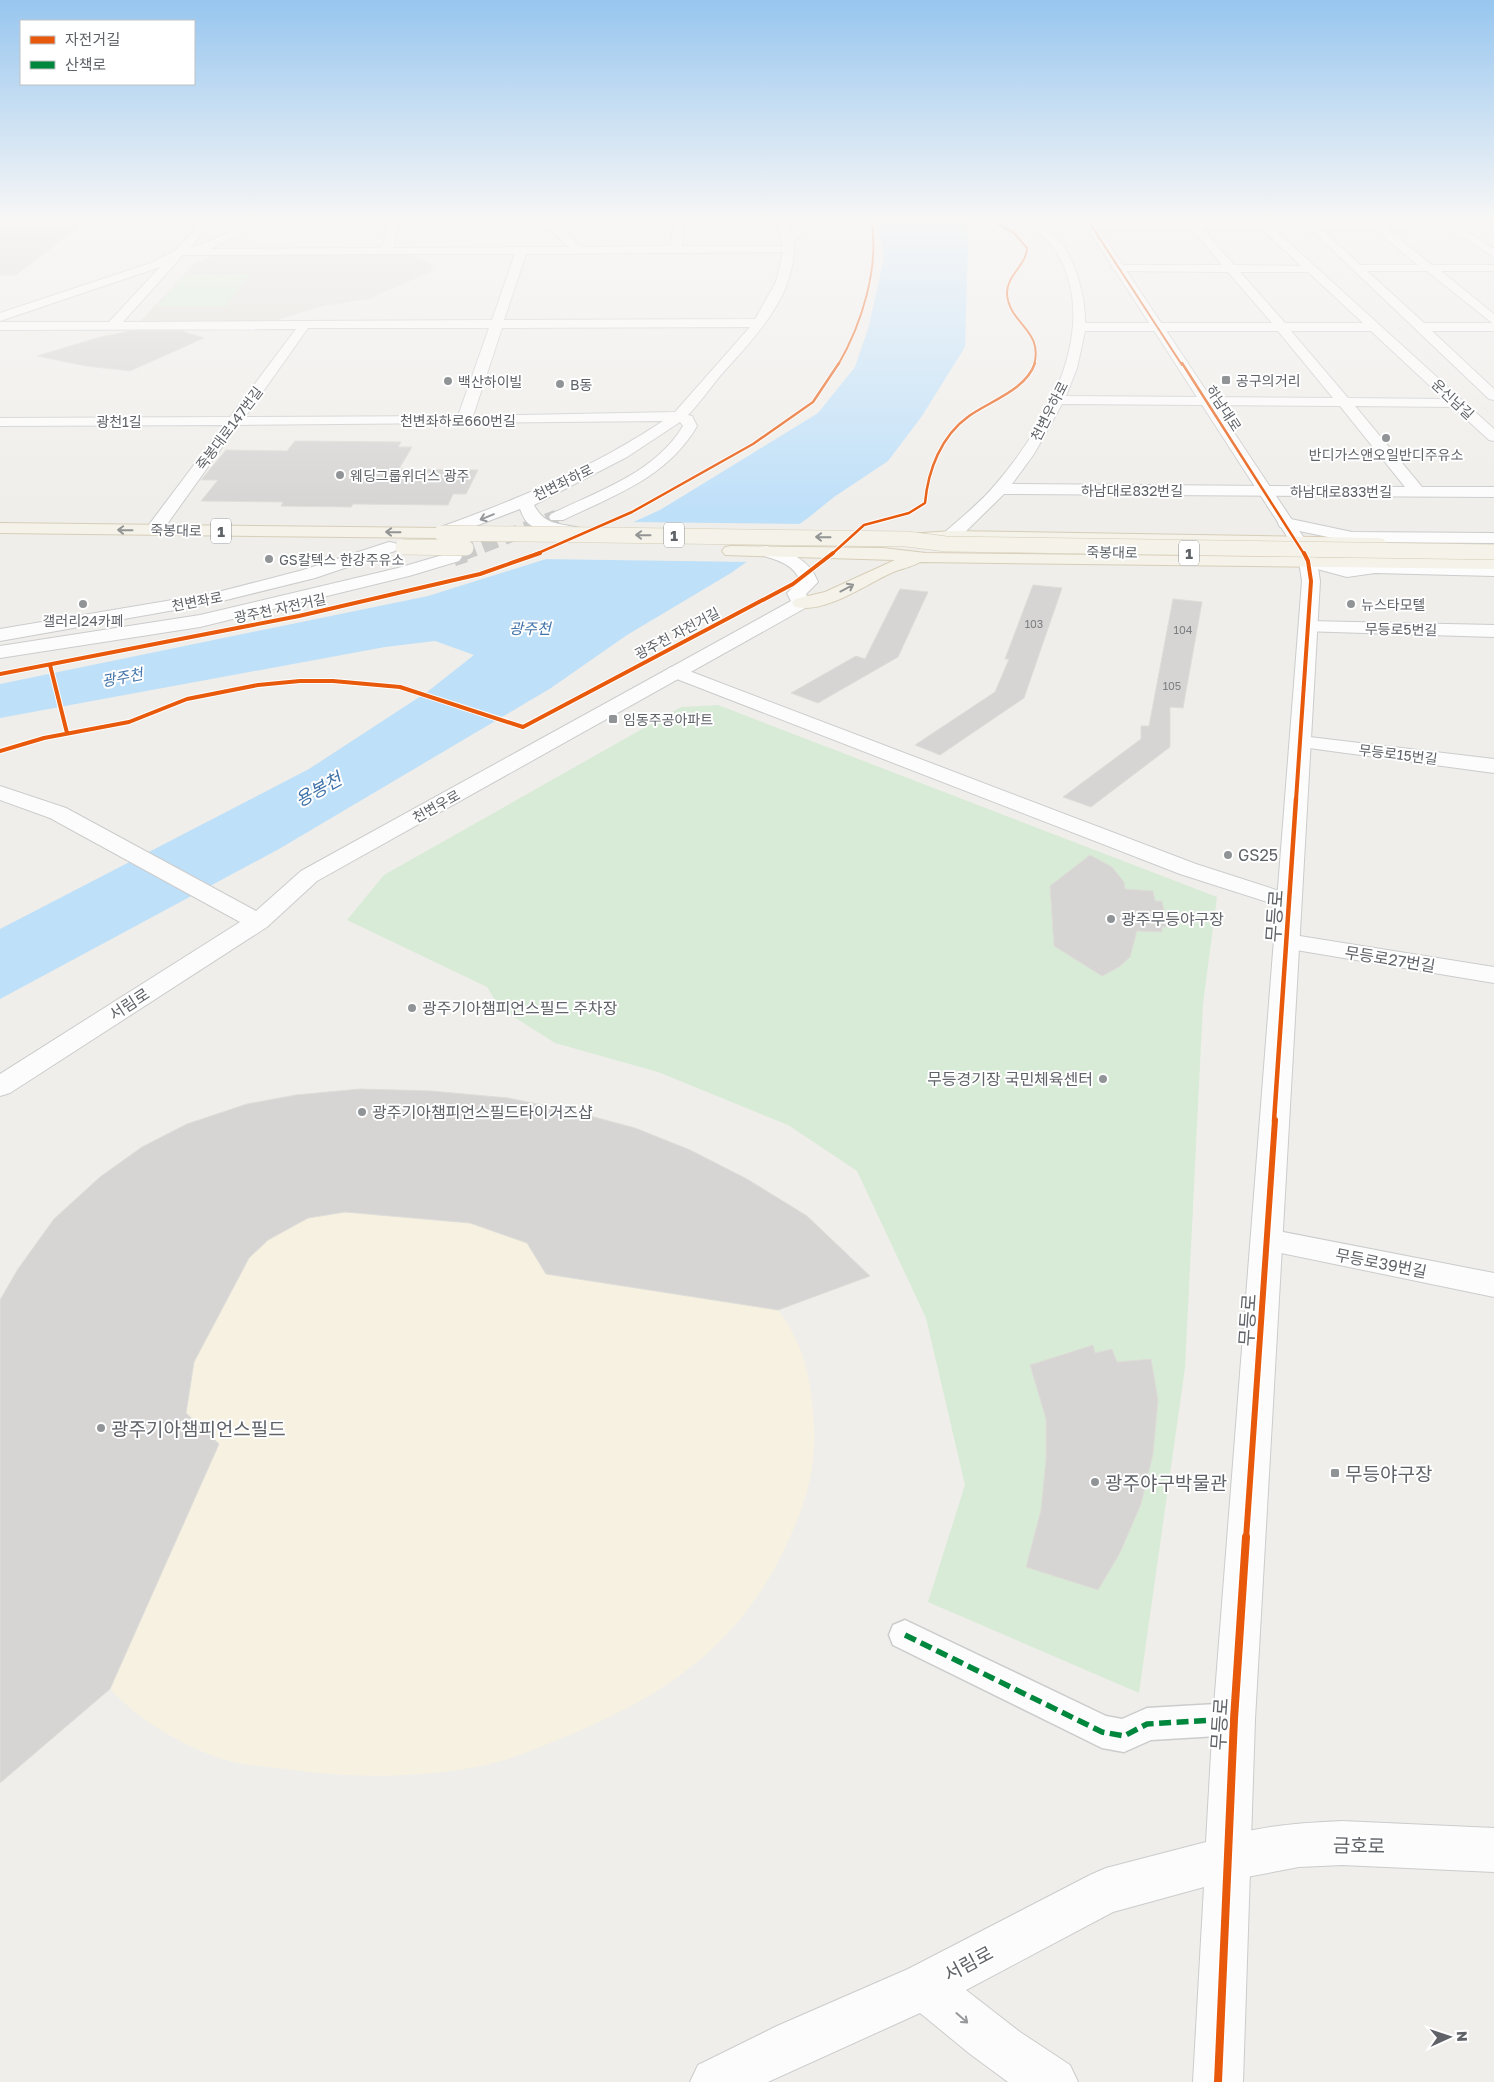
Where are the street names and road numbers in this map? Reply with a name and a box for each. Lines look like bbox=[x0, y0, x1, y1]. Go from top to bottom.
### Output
street label: 운신남길 bbox=[1428, 375, 1478, 423]
street label: 천변우하로 bbox=[1027, 378, 1071, 444]
street label: 하남대로 bbox=[1203, 382, 1245, 434]
street label: 죽봉대로147번길 bbox=[192, 383, 266, 473]
street label: 천변좌하로660번길 bbox=[400, 412, 516, 429]
street label: 광천1길 bbox=[96, 413, 142, 430]
street label: 천변좌하로 bbox=[530, 460, 596, 504]
street label: 하남대로832번길 bbox=[1081, 482, 1183, 499]
street label: 하남대로833번길 bbox=[1290, 483, 1392, 500]
road number: 1 bbox=[211, 518, 231, 544]
street label: 죽봉대로 bbox=[150, 521, 202, 539]
road number: 1 bbox=[664, 522, 684, 548]
road number: 1 bbox=[1179, 540, 1199, 566]
street label: 죽봉대로 bbox=[1086, 543, 1138, 561]
street label: 천변좌로 bbox=[170, 588, 224, 614]
street label: 광주천 자전거길 bbox=[232, 590, 328, 626]
street label: 광주천 자전거길 bbox=[632, 604, 722, 662]
street label: 무등로5번길 bbox=[1365, 620, 1437, 638]
street label: 무등로15번길 bbox=[1358, 741, 1438, 767]
street label: 천변우로 bbox=[409, 786, 463, 826]
street label: 무등로 bbox=[1261, 889, 1287, 943]
street label: 무등로27번길 bbox=[1343, 942, 1437, 976]
street label: 서림로 bbox=[105, 983, 153, 1024]
street label: 무등로39번길 bbox=[1334, 1244, 1428, 1282]
street label: 무등로 bbox=[1234, 1293, 1260, 1347]
street label: 무등로 bbox=[1206, 1697, 1232, 1751]
street label: 금호로 bbox=[1333, 1833, 1385, 1857]
street label: 서림로 bbox=[939, 1941, 997, 1985]

